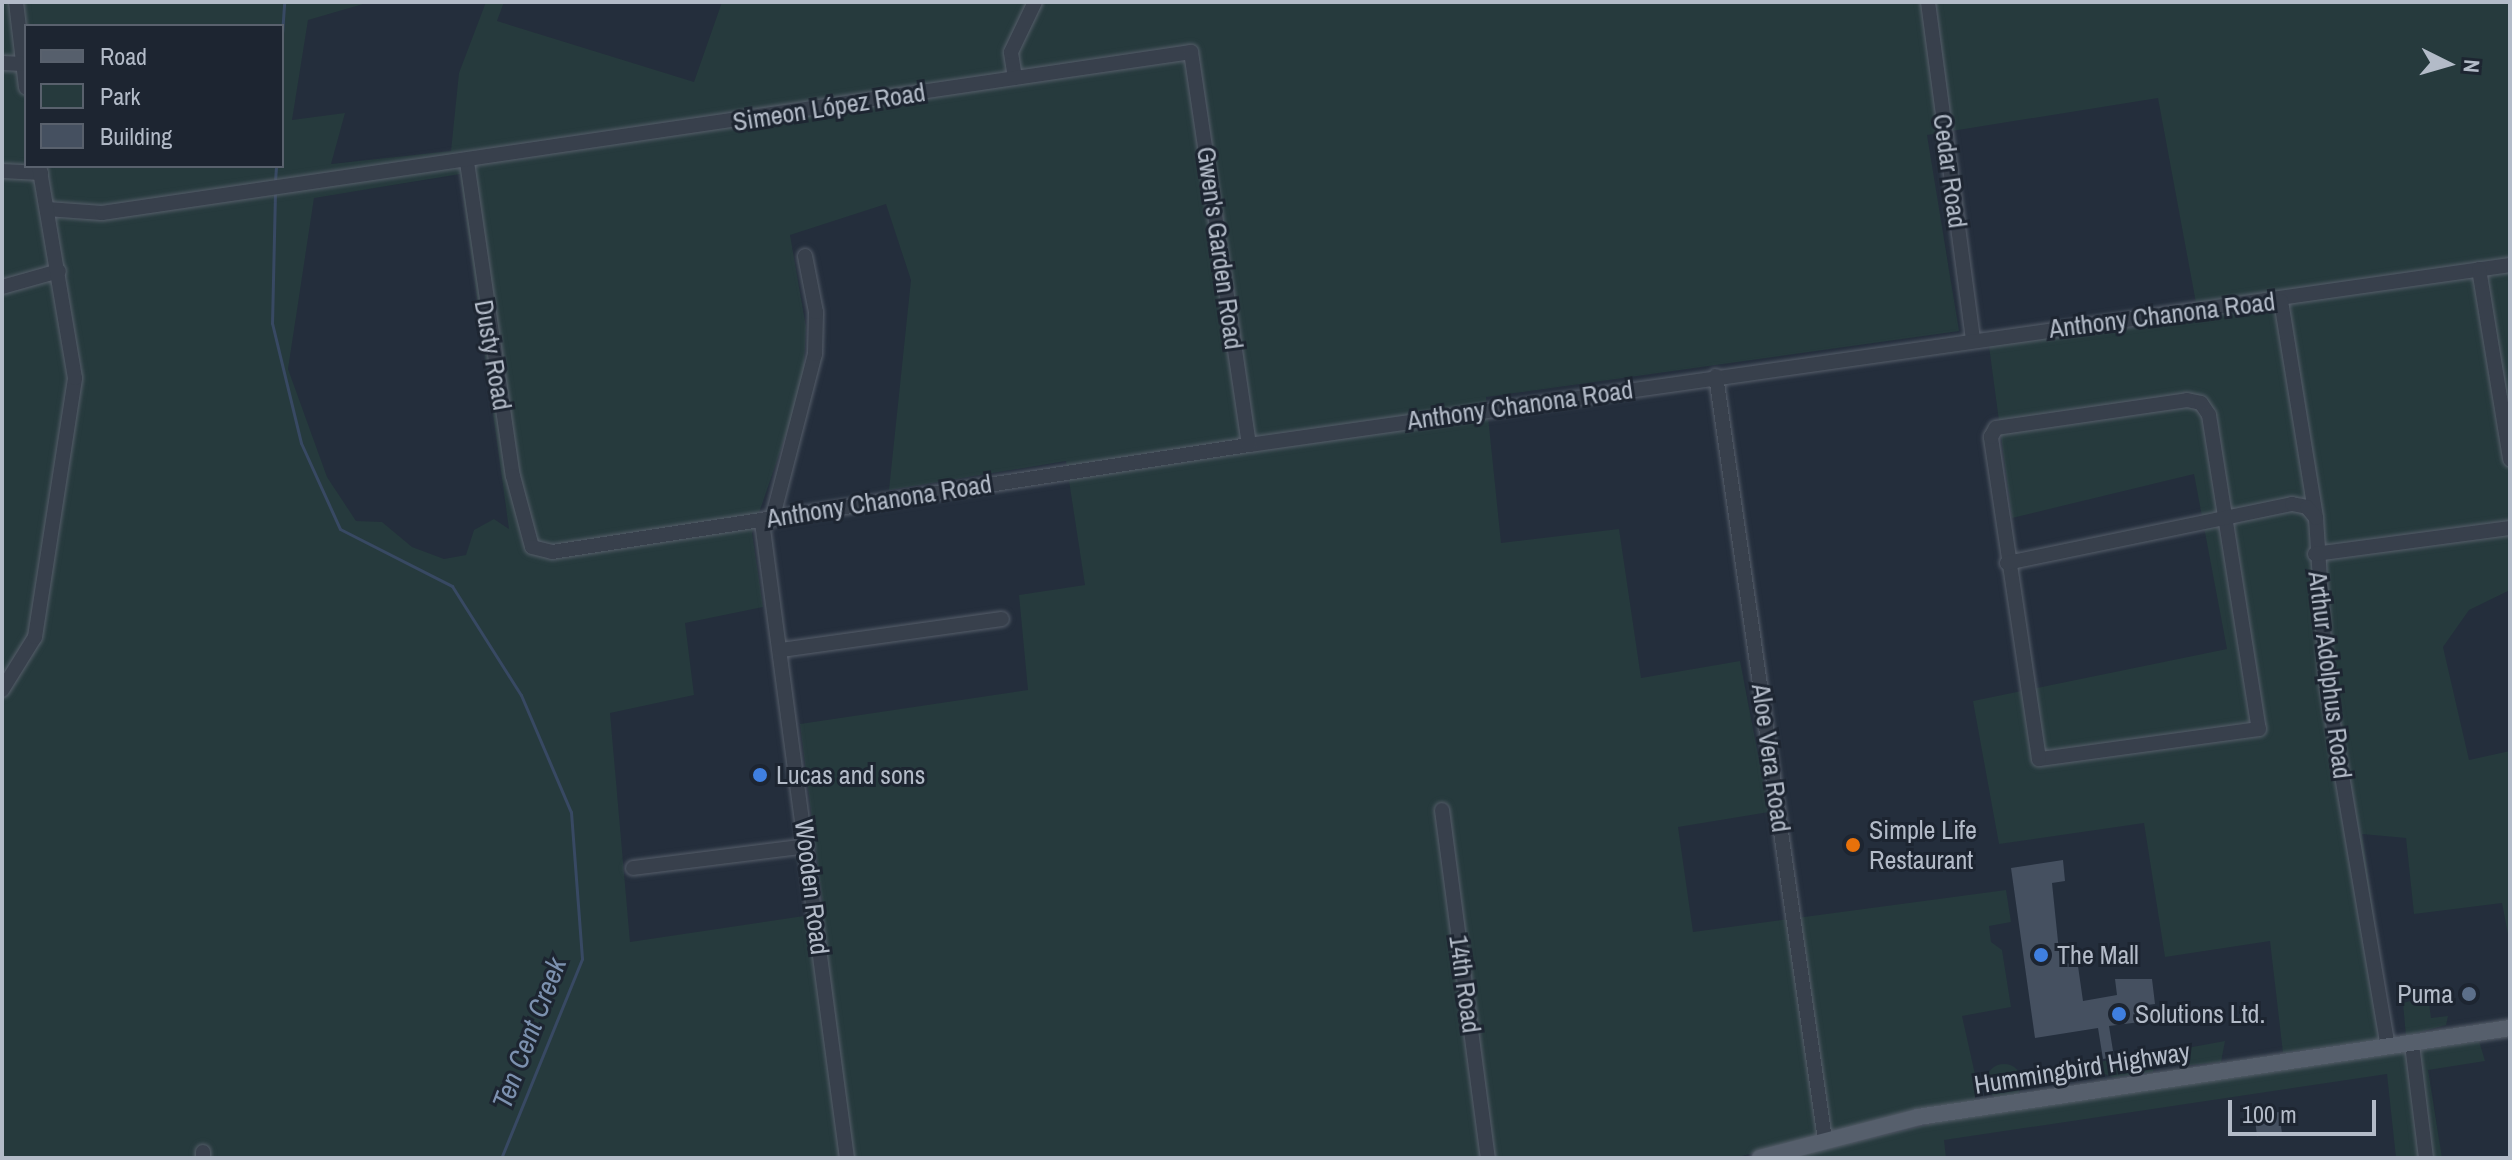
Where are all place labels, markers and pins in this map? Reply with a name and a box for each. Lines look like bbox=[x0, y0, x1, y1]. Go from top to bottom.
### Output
place label: Lucas and sons bbox=[776, 759, 925, 791]
marker: Lucas and sons bbox=[751, 766, 769, 784]
place label: Simple Life Restaurant bbox=[1869, 814, 1977, 876]
marker: Simple Life Restaurant bbox=[1844, 836, 1862, 854]
place label: The Mall bbox=[2057, 939, 2139, 971]
marker: The Mall bbox=[2032, 946, 2050, 964]
place label: Puma bbox=[2397, 978, 2453, 1010]
marker: Puma bbox=[2460, 985, 2478, 1003]
place label: Solutions Ltd. bbox=[2135, 998, 2265, 1030]
marker: Solutions Ltd. bbox=[2110, 1005, 2128, 1023]

